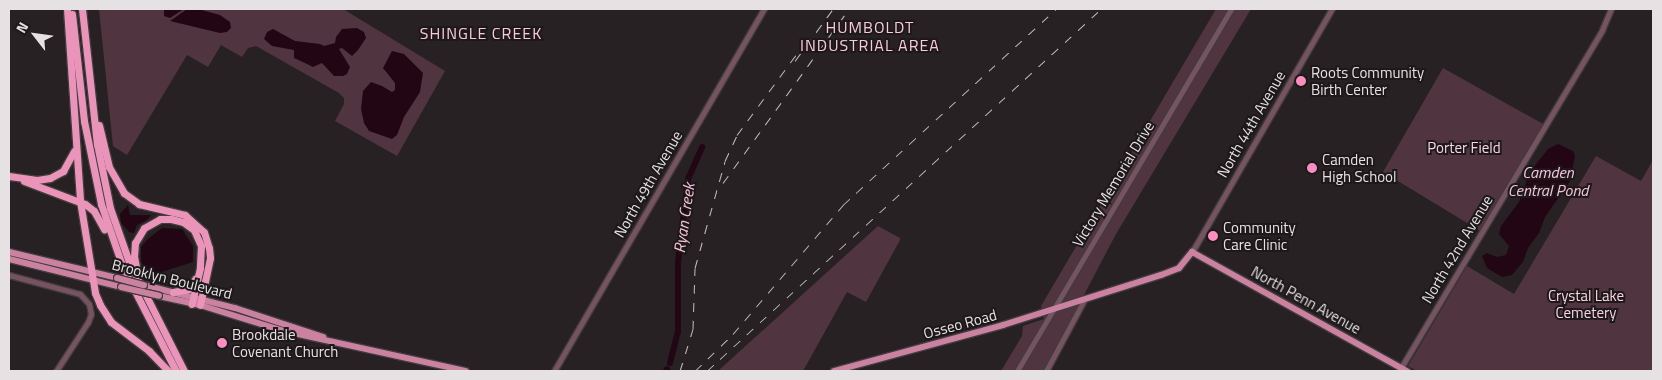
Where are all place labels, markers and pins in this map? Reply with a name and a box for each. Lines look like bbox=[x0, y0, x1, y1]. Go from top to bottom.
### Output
place label: Roots Community Birth Center bbox=[1311, 63, 1424, 98]
marker: Roots Community Birth Center bbox=[1295, 75, 1307, 87]
place label: Camden High School bbox=[1322, 150, 1397, 185]
marker: Camden High School bbox=[1306, 162, 1318, 174]
place label: Community Care Clinic bbox=[1223, 218, 1296, 253]
marker: Community Care Clinic bbox=[1207, 230, 1219, 242]
place label: Brookdale Covenant Church bbox=[232, 325, 338, 360]
marker: Brookdale Covenant Church bbox=[216, 337, 228, 349]

